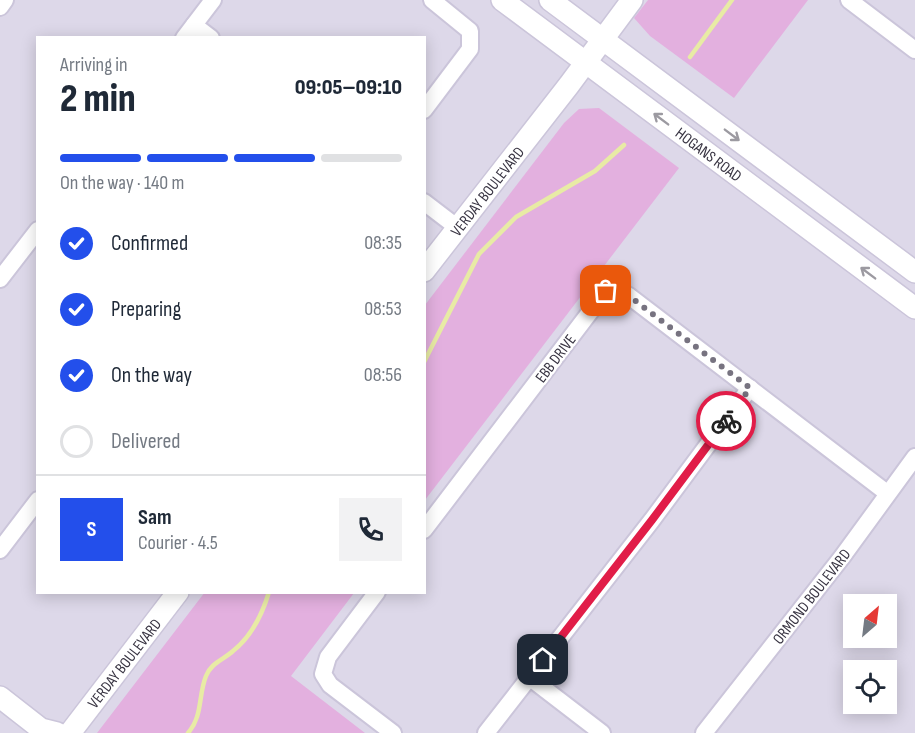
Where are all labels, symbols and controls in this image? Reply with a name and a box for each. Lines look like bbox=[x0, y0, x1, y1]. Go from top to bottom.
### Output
text: Arriving in bbox=[60, 53, 128, 77]
text: 09:05–09:10 bbox=[295, 74, 402, 101]
text: 2 min bbox=[60, 76, 136, 123]
one-way arrow bbox=[654, 112, 670, 125]
street label: HOGANS ROAD bbox=[671, 124, 745, 186]
one-way arrow bbox=[723, 129, 739, 142]
street label: VERDAY BOULEVARD bbox=[447, 143, 529, 241]
text: On the way · 140 m bbox=[60, 171, 184, 195]
icon: check bbox=[60, 227, 93, 260]
text: Confirmed bbox=[111, 230, 188, 257]
text: 08:35 bbox=[364, 231, 402, 255]
pin bbox=[580, 265, 631, 316]
one-way arrow bbox=[861, 267, 877, 279]
icon: bag bbox=[589, 274, 622, 307]
icon: check bbox=[60, 293, 93, 326]
text: Preparing bbox=[111, 296, 181, 323]
text: 08:53 bbox=[364, 297, 402, 321]
street label: EBB DRIVE bbox=[532, 331, 581, 387]
icon: check bbox=[60, 359, 93, 392]
text: On the way bbox=[111, 362, 192, 389]
text: 08:56 bbox=[364, 363, 402, 387]
courier bbox=[696, 391, 756, 451]
icon: bike bbox=[710, 405, 743, 438]
text: Delivered bbox=[111, 428, 180, 455]
button: phone bbox=[339, 498, 402, 561]
text: Sam bbox=[138, 504, 172, 531]
text: S bbox=[87, 516, 96, 543]
text: Courier · 4.5 bbox=[138, 531, 218, 555]
street label: ORMOND BOULEVARD bbox=[769, 545, 855, 648]
north arrow bbox=[843, 594, 897, 648]
map controls bbox=[843, 594, 897, 714]
street label: VERDAY BOULEVARD bbox=[84, 615, 166, 713]
pin bbox=[517, 634, 568, 685]
icon: home bbox=[526, 643, 559, 676]
button: locate bbox=[843, 660, 897, 714]

